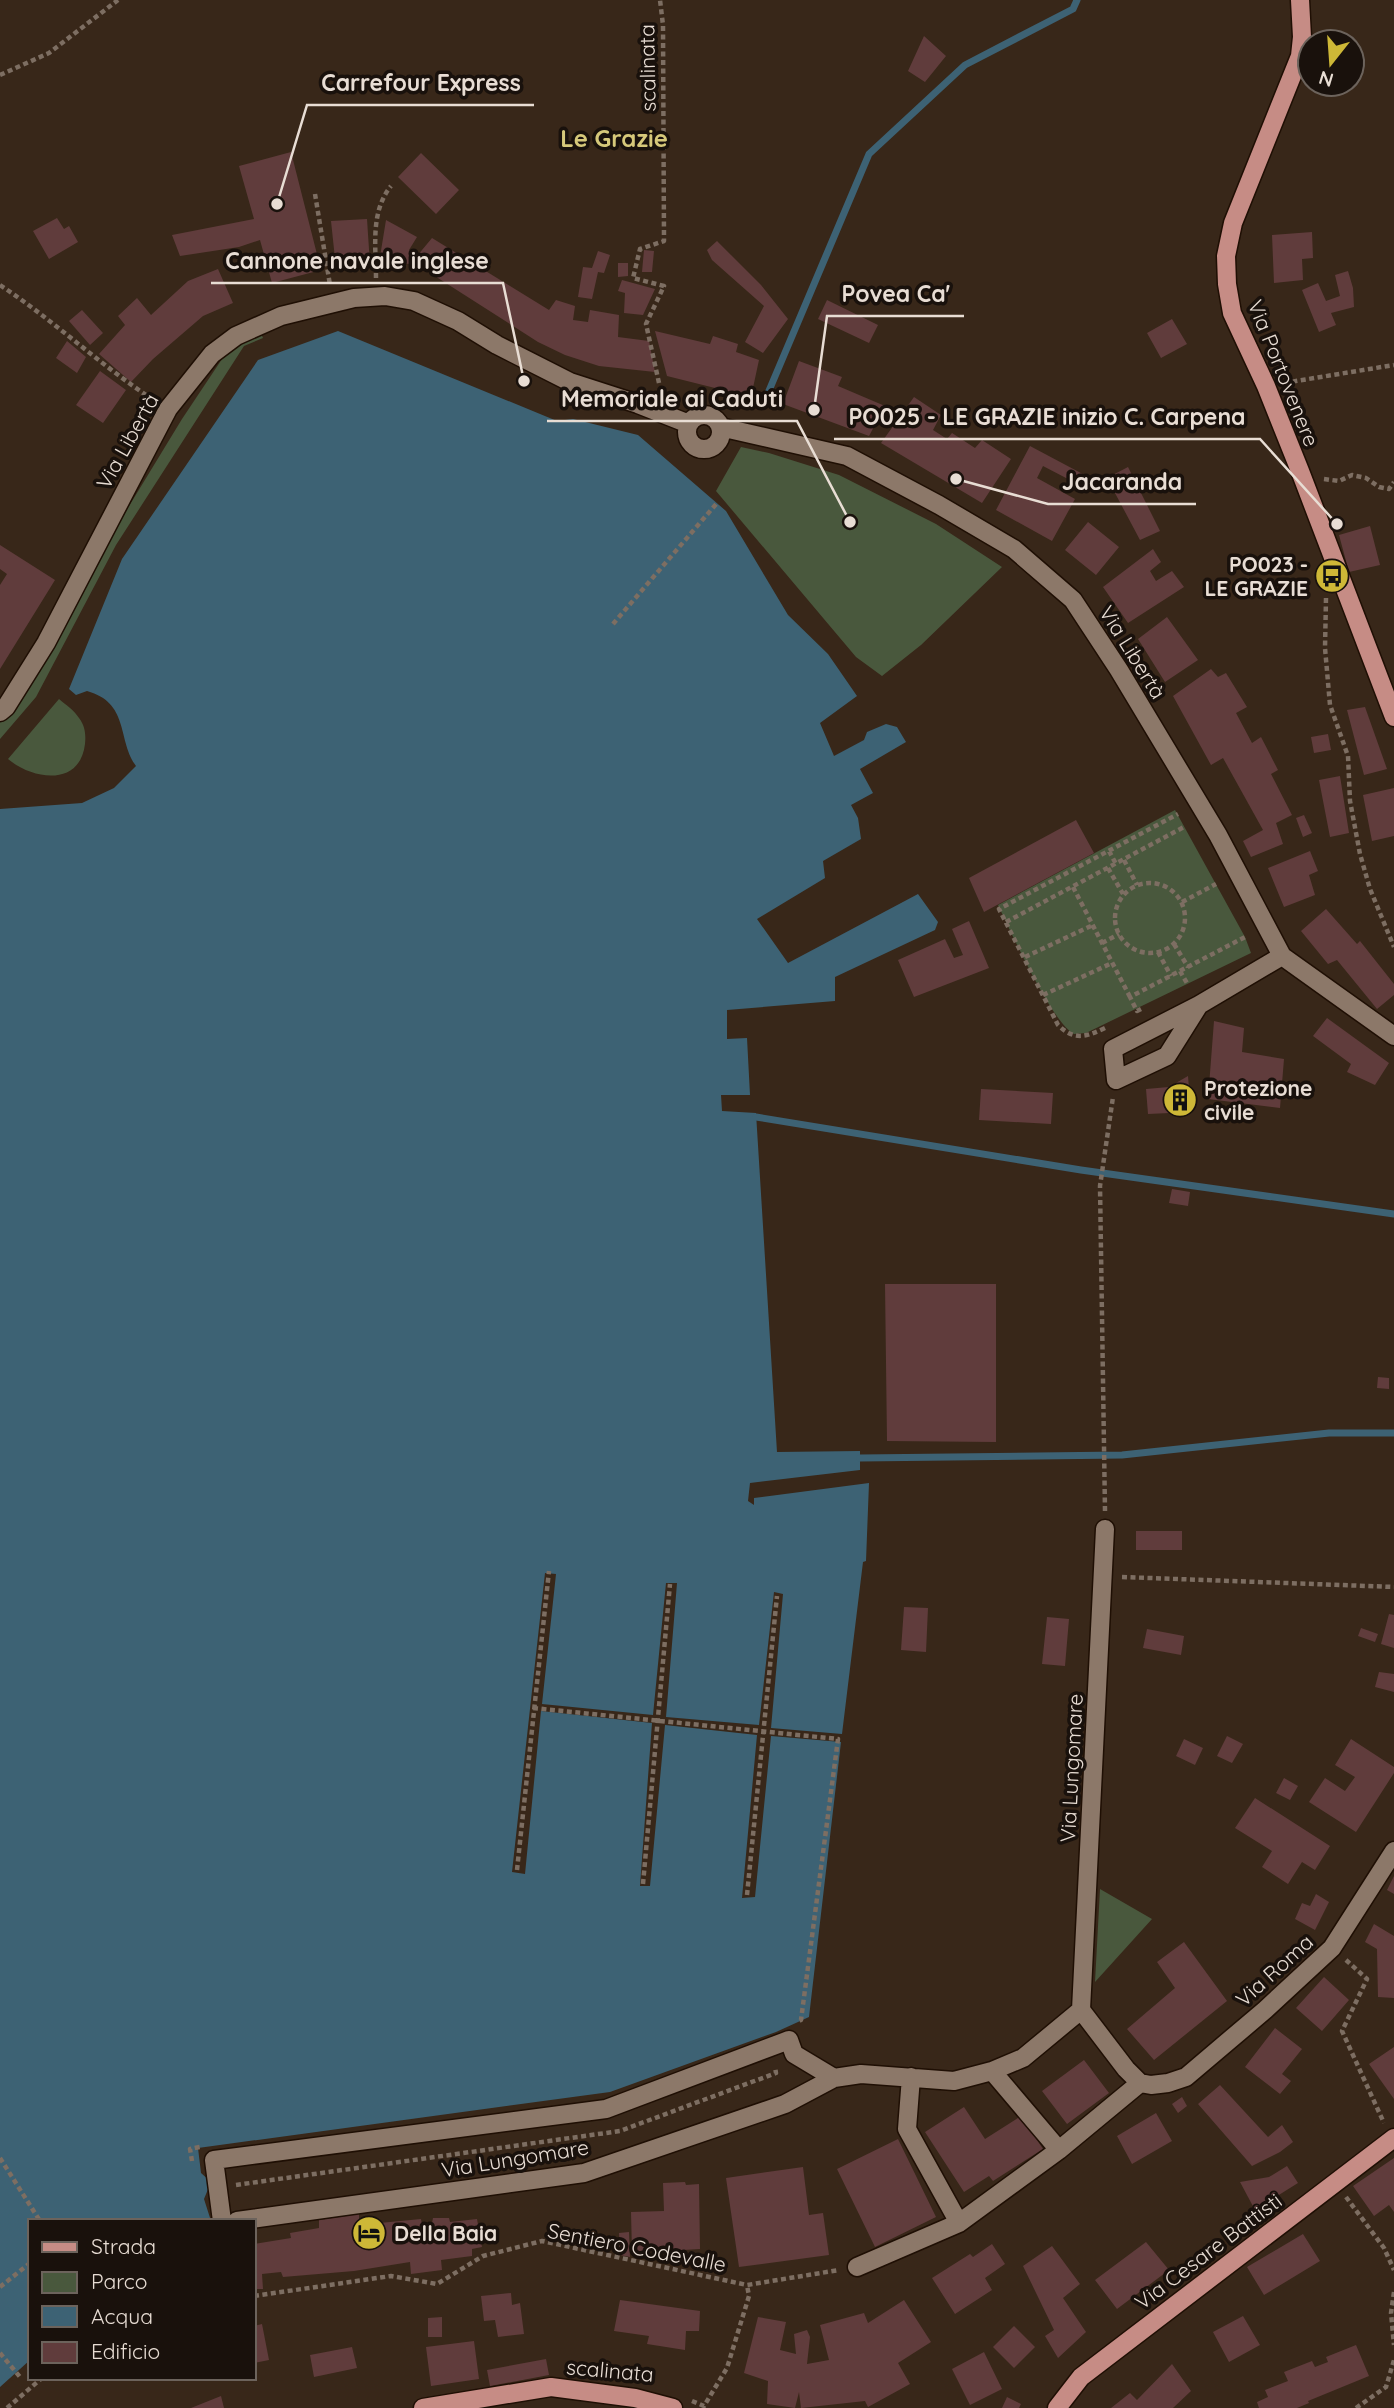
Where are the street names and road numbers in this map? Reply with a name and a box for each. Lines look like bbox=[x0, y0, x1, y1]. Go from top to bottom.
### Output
street label: scalinata bbox=[633, 24, 661, 112]
street label: Via Portovenere bbox=[1243, 296, 1325, 450]
street label: Via Libertà bbox=[90, 389, 164, 493]
street label: Via Libertà bbox=[1094, 601, 1172, 703]
street label: Via Lungomare bbox=[1054, 1693, 1088, 1843]
street label: Via Roma bbox=[1230, 1928, 1318, 2012]
street label: Via Lungomare bbox=[439, 2134, 591, 2182]
street label: Via Cesare Battisti bbox=[1129, 2187, 1287, 2315]
street label: Sentiero Codevalle bbox=[546, 2217, 728, 2277]
street label: scalinata bbox=[565, 2353, 655, 2387]

